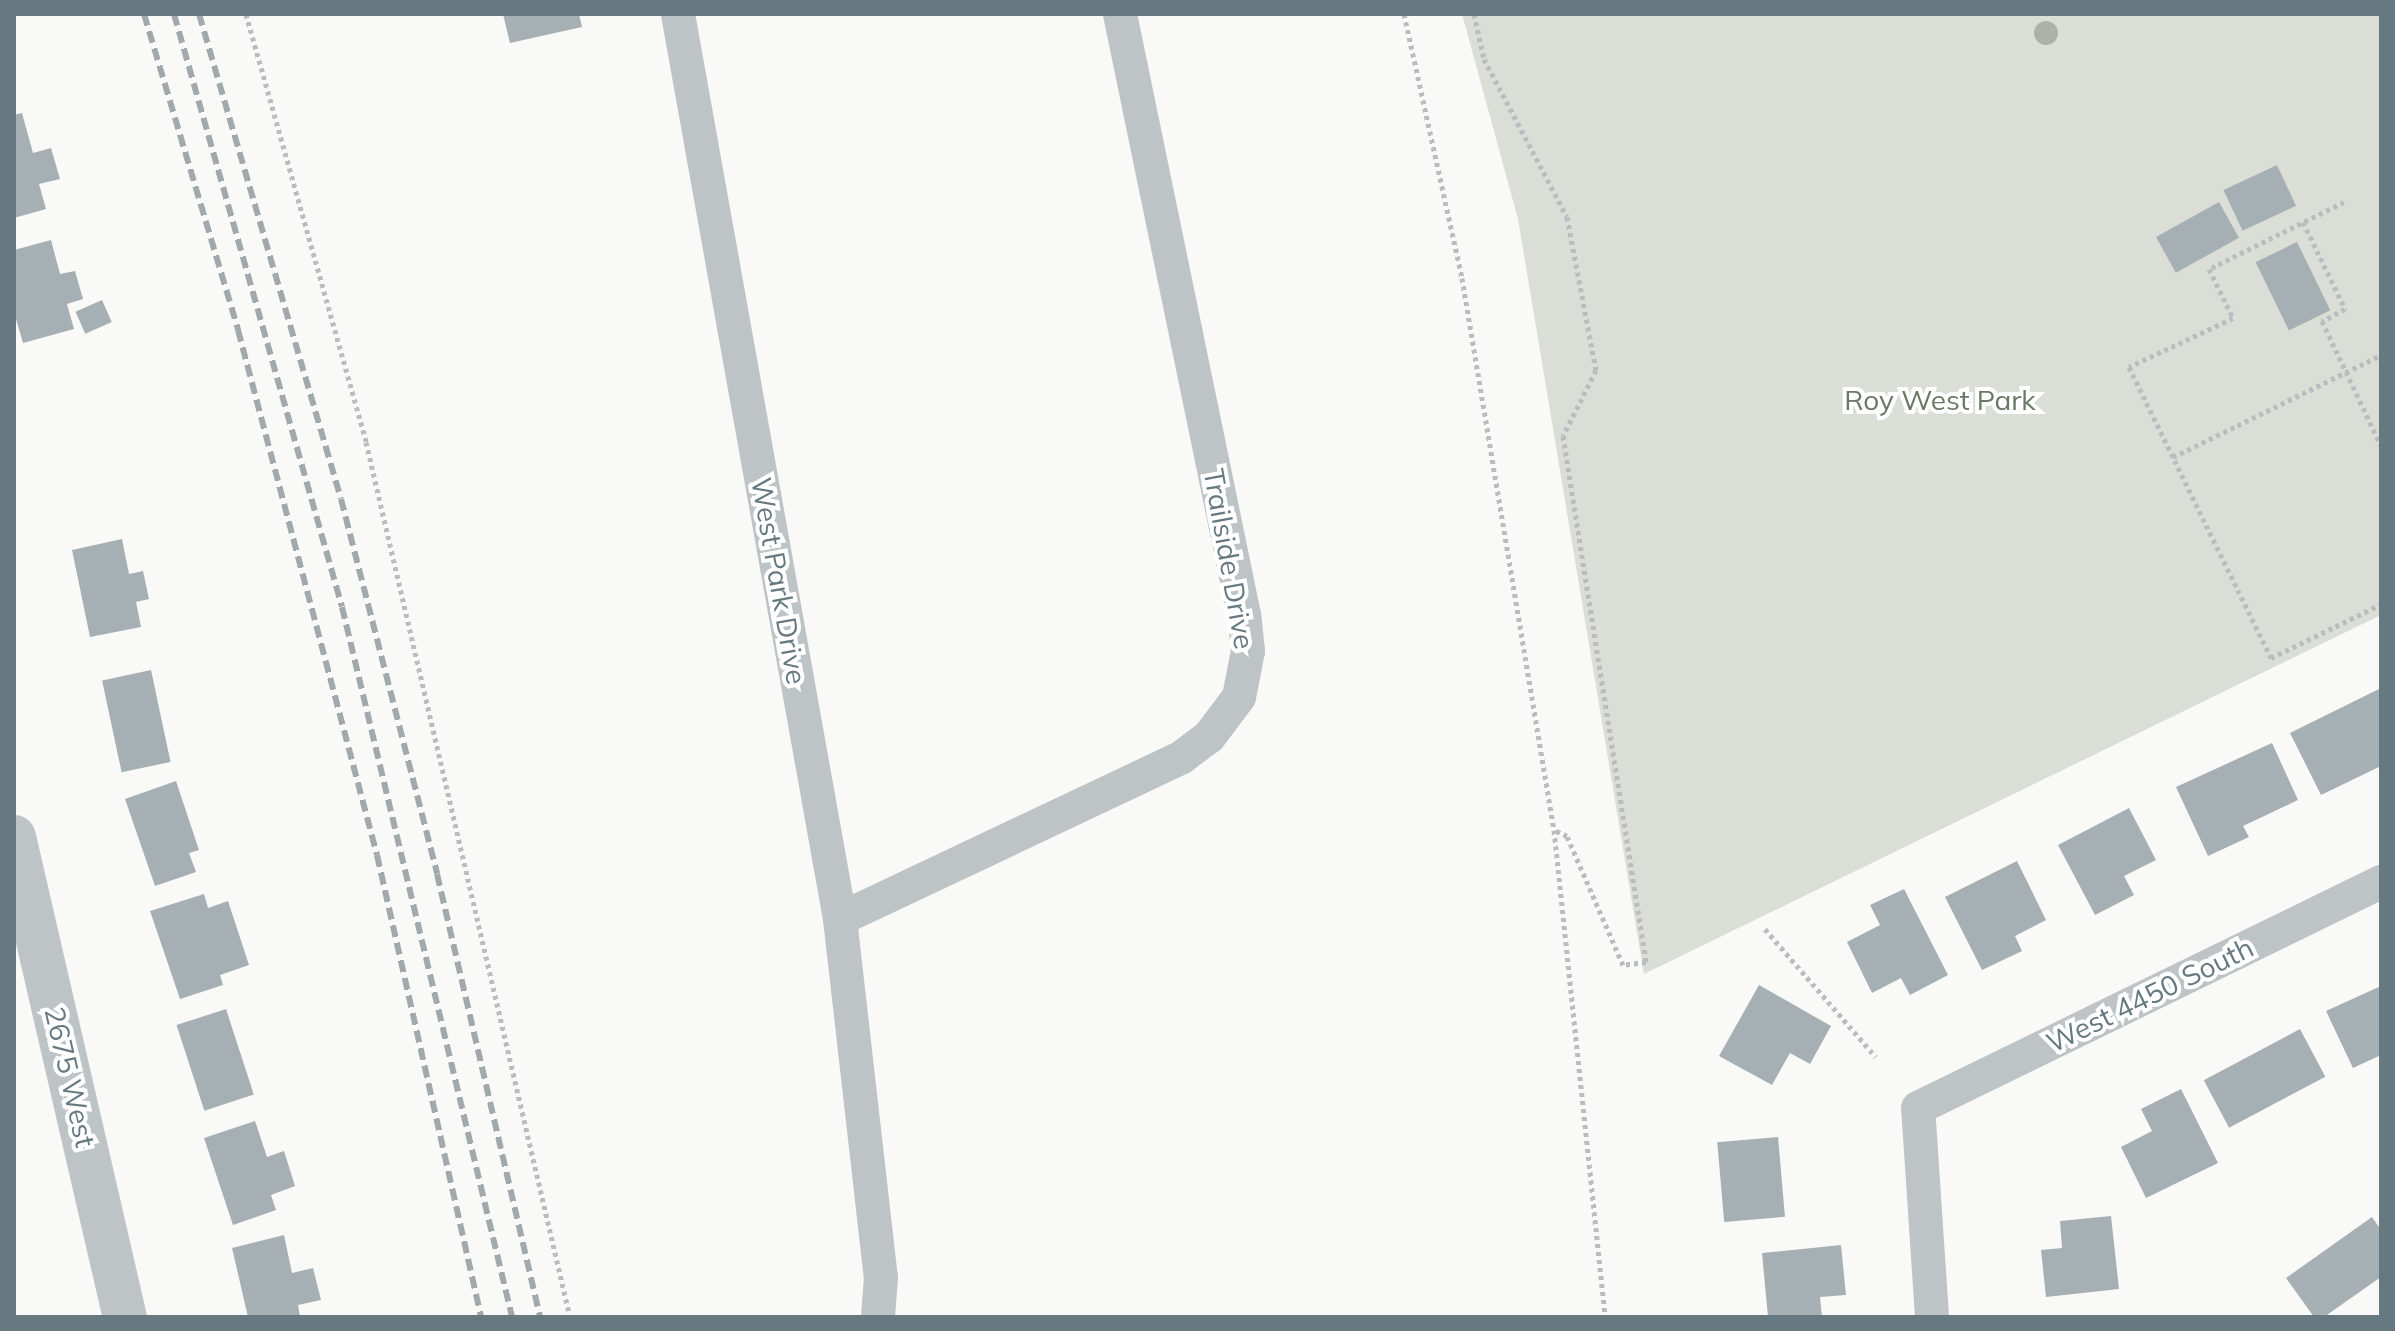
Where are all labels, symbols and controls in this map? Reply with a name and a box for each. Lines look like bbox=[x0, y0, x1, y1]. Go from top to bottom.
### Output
park label: Roy West Park bbox=[1844, 383, 2036, 417]
street label: Trailside Drive bbox=[1197, 466, 1261, 652]
street label: West Park Drive bbox=[744, 475, 814, 687]
street label: West 4450 South bbox=[2041, 930, 2259, 1060]
street label: 2675 West bbox=[38, 1004, 102, 1150]

